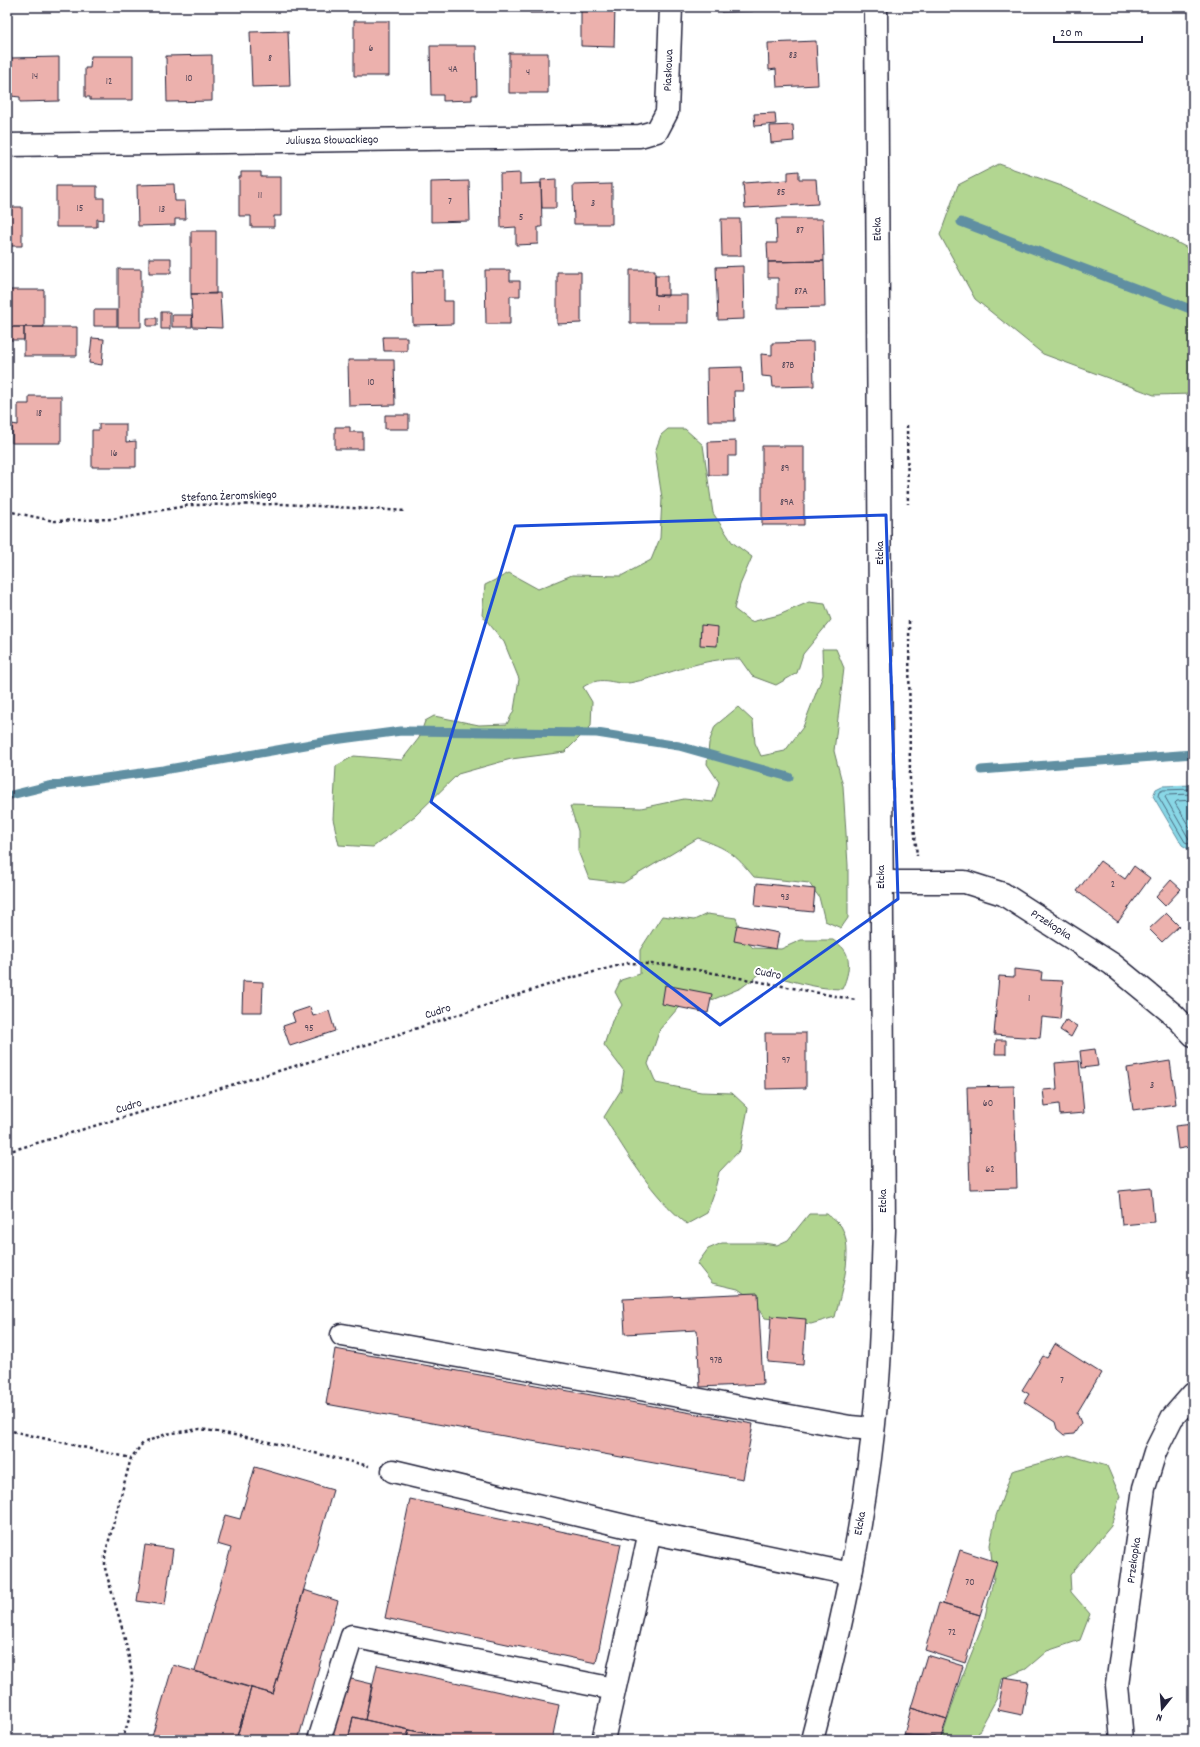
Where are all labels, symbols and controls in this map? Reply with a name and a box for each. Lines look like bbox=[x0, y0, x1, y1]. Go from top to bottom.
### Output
scale bar bbox=[1054, 18, 1142, 44]
text: 20 m bbox=[1060, 25, 1083, 42]
house number: 6 bbox=[369, 42, 374, 56]
street label: Piaskowa bbox=[659, 49, 678, 92]
house number: 83 bbox=[789, 49, 797, 63]
house number: 8 bbox=[268, 52, 272, 66]
house number: 4A bbox=[448, 63, 458, 77]
house number: 4 bbox=[526, 66, 530, 80]
house number: 14 bbox=[32, 70, 38, 84]
house number: 10 bbox=[185, 72, 193, 86]
house number: 12 bbox=[106, 75, 112, 89]
street label: Juliusza Słowackiego bbox=[285, 131, 378, 150]
house number: 85 bbox=[777, 186, 786, 200]
house number: 11 bbox=[258, 189, 262, 203]
house number: 7 bbox=[448, 195, 452, 209]
house number: 3 bbox=[591, 197, 595, 211]
house number: 15 bbox=[77, 202, 84, 216]
house number: 13 bbox=[159, 203, 165, 217]
house number: 5 bbox=[519, 211, 524, 225]
street label: Ełcka bbox=[869, 217, 887, 241]
house number: 87 bbox=[796, 224, 804, 238]
house number: 87A bbox=[794, 285, 808, 299]
house number: 1 bbox=[658, 302, 660, 316]
house number: 87B bbox=[782, 359, 795, 373]
house number: 10 bbox=[367, 376, 375, 390]
house number: 18 bbox=[36, 407, 42, 421]
house number: 16 bbox=[110, 447, 118, 461]
house number: 89 bbox=[781, 462, 789, 476]
street label: Stefana Żeromskiego bbox=[181, 487, 277, 507]
house number: 89A bbox=[780, 496, 795, 510]
street label: Ełcka bbox=[872, 541, 889, 565]
street label: Ełcka bbox=[873, 865, 890, 889]
house number: 2 bbox=[1111, 878, 1115, 892]
house number: 93 bbox=[780, 891, 790, 905]
street label: Przekopka bbox=[1027, 905, 1075, 945]
street label: Cudro bbox=[753, 963, 783, 985]
house number: 1 bbox=[1028, 992, 1030, 1006]
street label: Cudro bbox=[423, 1000, 453, 1024]
house number: 95 bbox=[304, 1022, 314, 1036]
house number: 97 bbox=[782, 1054, 790, 1068]
house number: 3 bbox=[1150, 1079, 1154, 1093]
street label: Cudro bbox=[114, 1095, 144, 1119]
house number: 60 bbox=[983, 1097, 993, 1111]
house number: 62 bbox=[985, 1163, 995, 1177]
street label: Ełcka bbox=[875, 1189, 892, 1213]
house number: 97B bbox=[709, 1354, 723, 1368]
house number: 7 bbox=[1060, 1374, 1064, 1388]
street label: Ełcka bbox=[850, 1510, 871, 1537]
street label: Przekopka bbox=[1123, 1536, 1146, 1584]
house number: 70 bbox=[965, 1576, 975, 1590]
house number: 72 bbox=[948, 1626, 956, 1640]
north arrow bbox=[1142, 1689, 1182, 1729]
text: N bbox=[1154, 1708, 1165, 1725]

